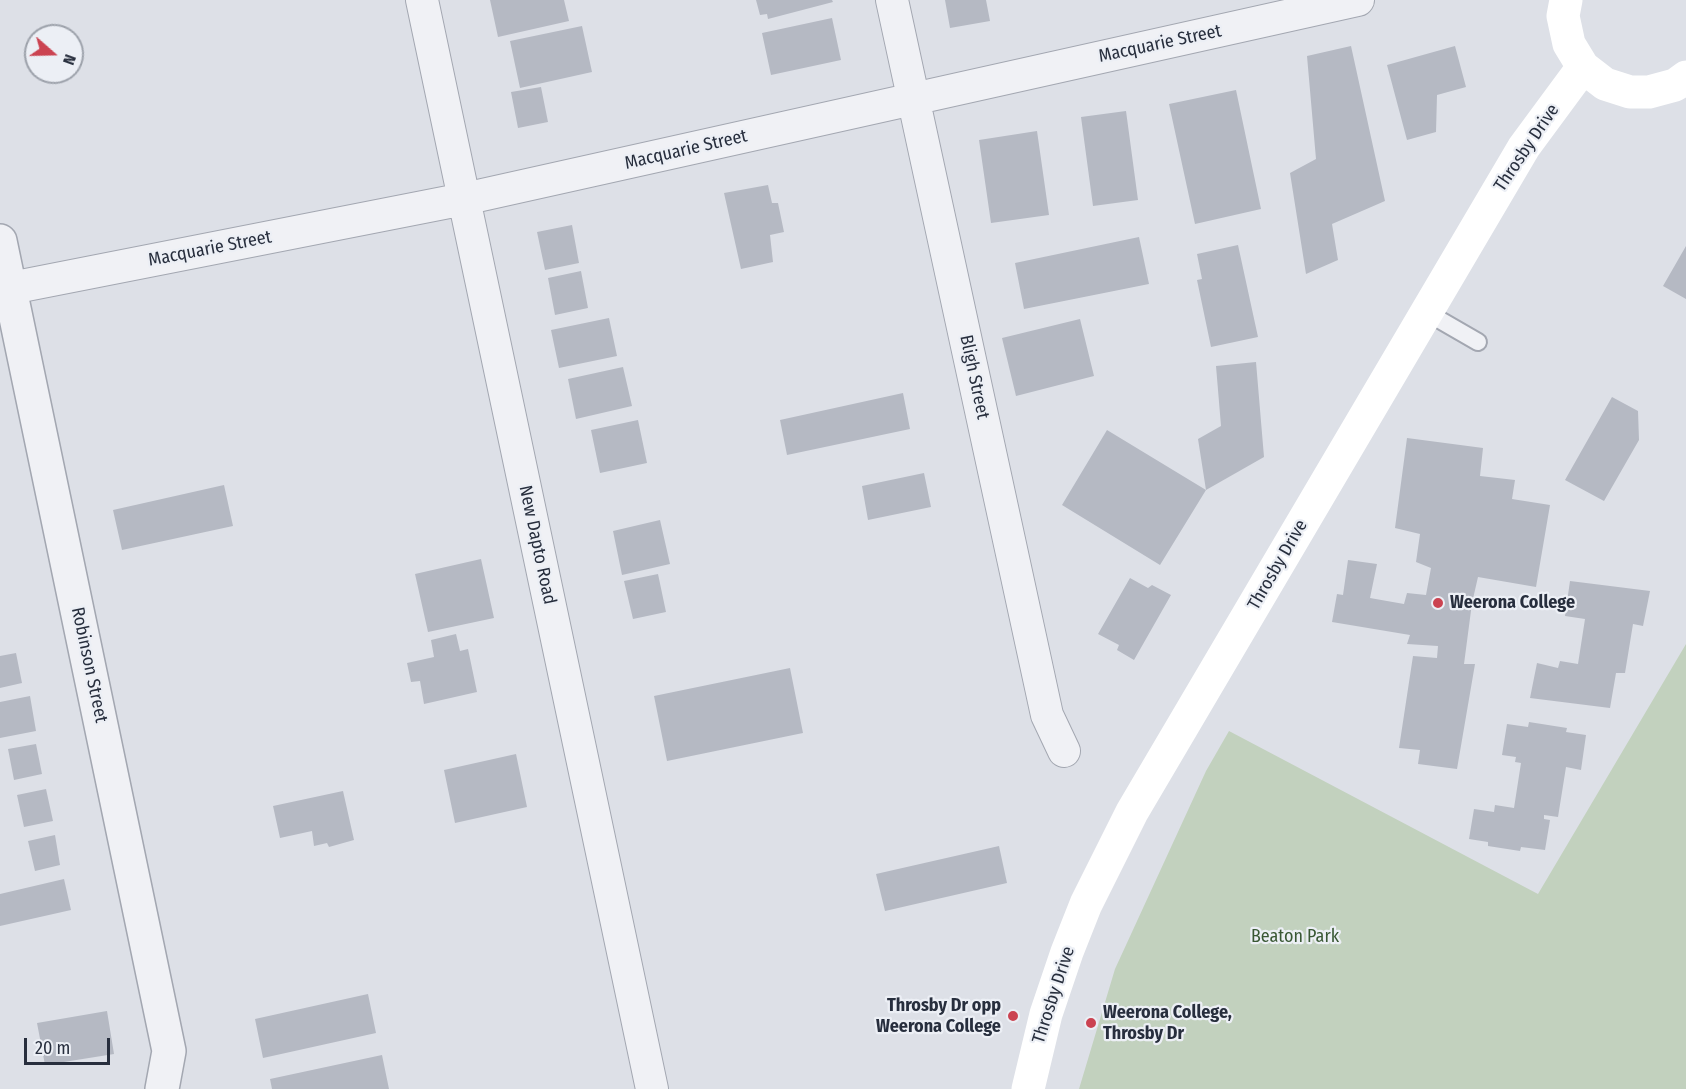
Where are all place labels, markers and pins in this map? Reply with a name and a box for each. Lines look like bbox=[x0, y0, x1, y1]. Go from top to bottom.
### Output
place label: Weerona College bbox=[1450, 592, 1575, 614]
marker: Weerona College bbox=[1431, 596, 1445, 610]
place label: Throsby Dr opp Weerona College bbox=[876, 995, 1001, 1038]
place label: Weerona College, Throsby Dr bbox=[1103, 1002, 1232, 1044]
marker: Throsby Dr opp Weerona College bbox=[1006, 1009, 1020, 1023]
marker: Weerona College, Throsby Dr bbox=[1084, 1016, 1098, 1030]

